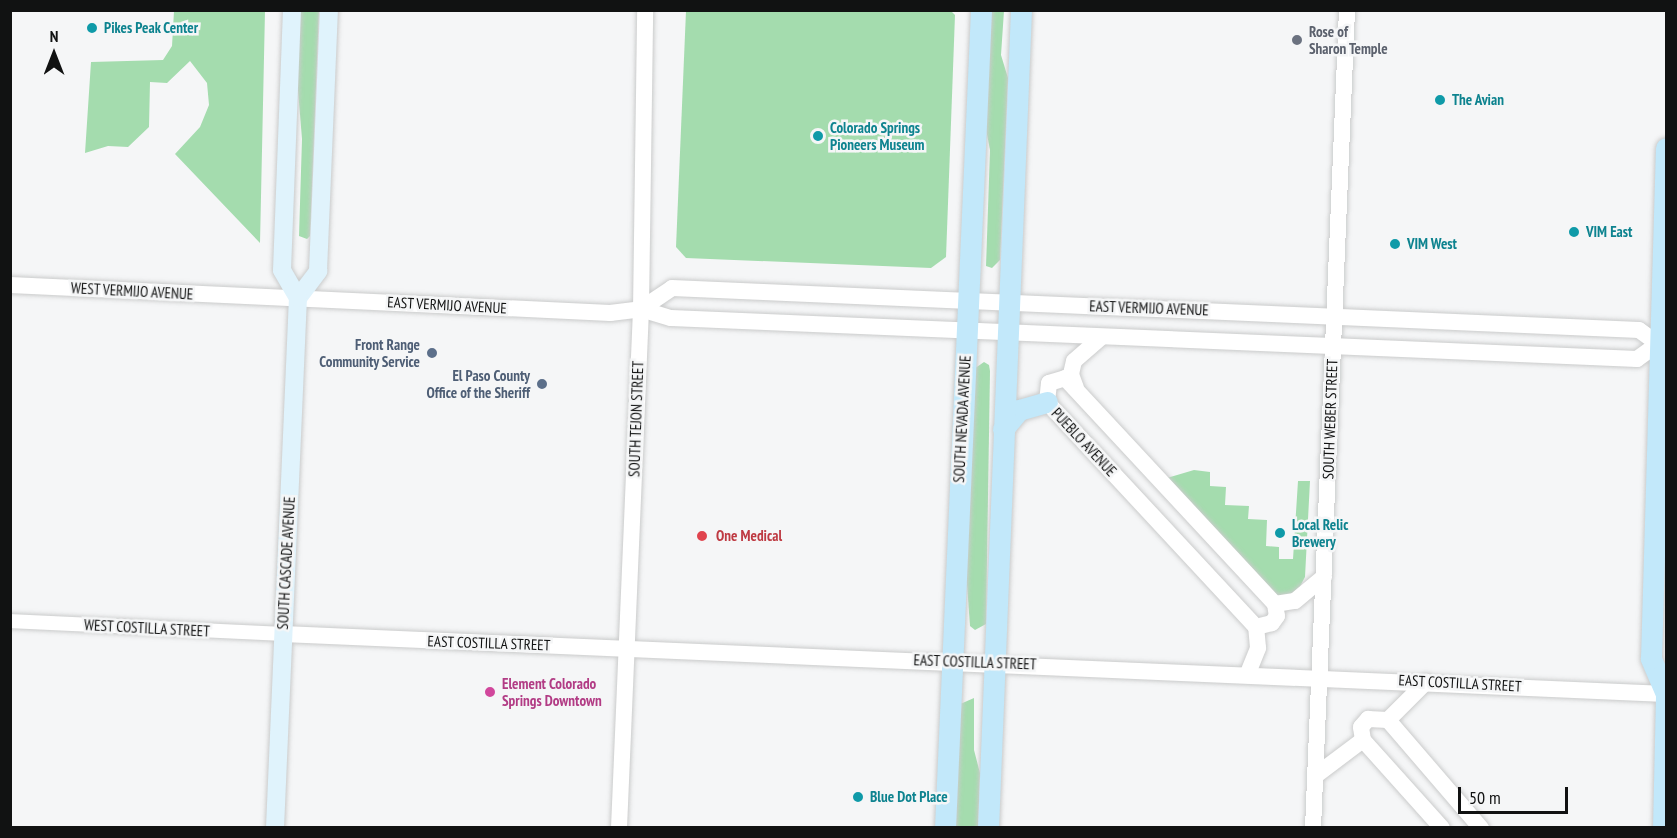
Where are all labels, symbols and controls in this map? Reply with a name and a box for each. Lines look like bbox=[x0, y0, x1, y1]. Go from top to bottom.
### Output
place label: Pikes Peak Center bbox=[104, 19, 199, 37]
marker: Pikes Peak Center bbox=[85, 21, 99, 35]
place label: Rose of Sharon Temple bbox=[1309, 22, 1388, 57]
north arrow bbox=[24, 24, 84, 84]
text: N bbox=[50, 26, 58, 46]
marker: Rose of Sharon Temple bbox=[1290, 33, 1304, 47]
place label: The Avian bbox=[1452, 91, 1504, 109]
marker: The Avian bbox=[1433, 93, 1447, 107]
place label: Colorado Springs Pioneers Museum bbox=[830, 118, 924, 153]
marker: Colorado Springs Pioneers Museum bbox=[811, 129, 825, 143]
place label: VIM East bbox=[1586, 223, 1632, 241]
marker: VIM East bbox=[1567, 225, 1581, 239]
place label: VIM West bbox=[1407, 235, 1457, 253]
marker: VIM West bbox=[1388, 237, 1402, 251]
street label: WEST VERMIJO AVENUE bbox=[70, 279, 194, 303]
street label: EAST VERMIJO AVENUE bbox=[386, 293, 508, 317]
street label: EAST VERMIJO AVENUE bbox=[1088, 297, 1210, 319]
place label: Front Range Community Service bbox=[319, 335, 420, 370]
marker: Front Range Community Service bbox=[425, 346, 439, 360]
street label: SOUTH NEVADA AVENUE bbox=[950, 354, 974, 484]
street label: SOUTH WEBER STREET bbox=[1319, 358, 1341, 480]
street label: SOUTH TEJON STREET bbox=[625, 360, 647, 478]
place label: El Paso County Office of the Sheriff bbox=[427, 366, 530, 401]
marker: El Paso County Office of the Sheriff bbox=[535, 377, 549, 391]
street label: PUEBLO AVENUE bbox=[1048, 404, 1120, 480]
street label: SOUTH CASCADE AVENUE bbox=[274, 496, 298, 630]
place label: Local Relic Brewery bbox=[1292, 515, 1348, 550]
marker: Local Relic Brewery bbox=[1273, 526, 1287, 540]
marker: One Medical bbox=[693, 527, 711, 545]
place label: One Medical bbox=[716, 527, 782, 545]
street label: WEST COSTILLA STREET bbox=[83, 616, 211, 640]
street label: EAST COSTILLA STREET bbox=[427, 632, 551, 654]
street label: EAST COSTILLA STREET bbox=[913, 651, 1037, 673]
street label: EAST COSTILLA STREET bbox=[1398, 671, 1522, 695]
place label: Element Colorado Springs Downtown bbox=[502, 674, 602, 709]
marker: Element Colorado Springs Downtown bbox=[483, 685, 497, 699]
scale bar bbox=[1461, 775, 1570, 813]
text: 50 m bbox=[1469, 786, 1501, 809]
place label: Blue Dot Place bbox=[870, 788, 948, 806]
marker: Blue Dot Place bbox=[851, 790, 865, 804]

